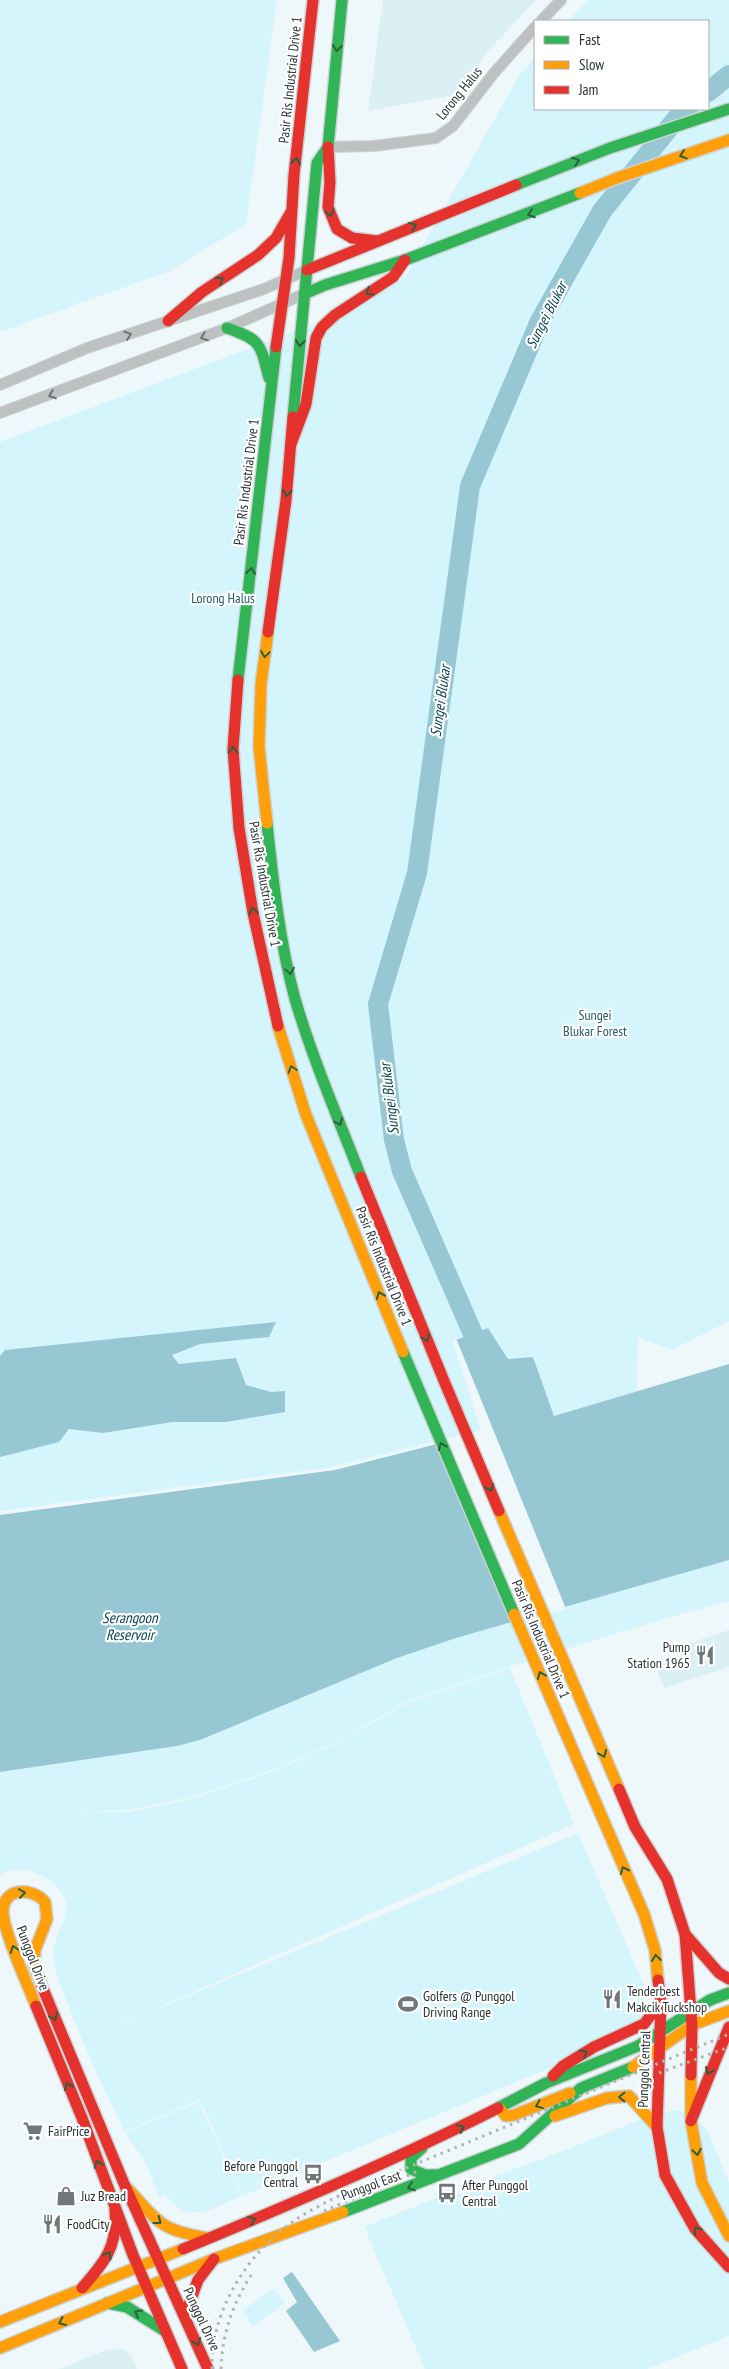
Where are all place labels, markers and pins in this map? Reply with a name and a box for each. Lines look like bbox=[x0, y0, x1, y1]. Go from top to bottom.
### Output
place label: Pump Station 1965 bbox=[627, 1638, 690, 1672]
restaurant icon: Pump Station 1965 bbox=[694, 1644, 716, 1666]
place label: Tenderbest Makcik Tuckshop bbox=[627, 1982, 707, 2016]
place label: Golfers @ Punggol Driving Range bbox=[423, 1987, 515, 2021]
restaurant icon: Tenderbest Makcik Tuckshop bbox=[601, 1988, 623, 2010]
sports icon: Golfers @ Punggol Driving Range bbox=[397, 1993, 419, 2015]
supermarket icon: FairPrice bbox=[22, 2120, 44, 2142]
place label: FairPrice bbox=[48, 2122, 90, 2140]
place label: Before Punggol Central bbox=[224, 2157, 299, 2191]
bus stop icon: Before Punggol Central bbox=[302, 2163, 324, 2185]
place label: After Punggol Central bbox=[462, 2176, 529, 2210]
bus stop icon: After Punggol Central bbox=[436, 2182, 458, 2204]
shop icon: Juz Bread bbox=[55, 2185, 77, 2207]
place label: Juz Bread bbox=[80, 2187, 126, 2205]
restaurant icon: FoodCity bbox=[41, 2213, 63, 2235]
place label: FoodCity bbox=[67, 2215, 110, 2233]

